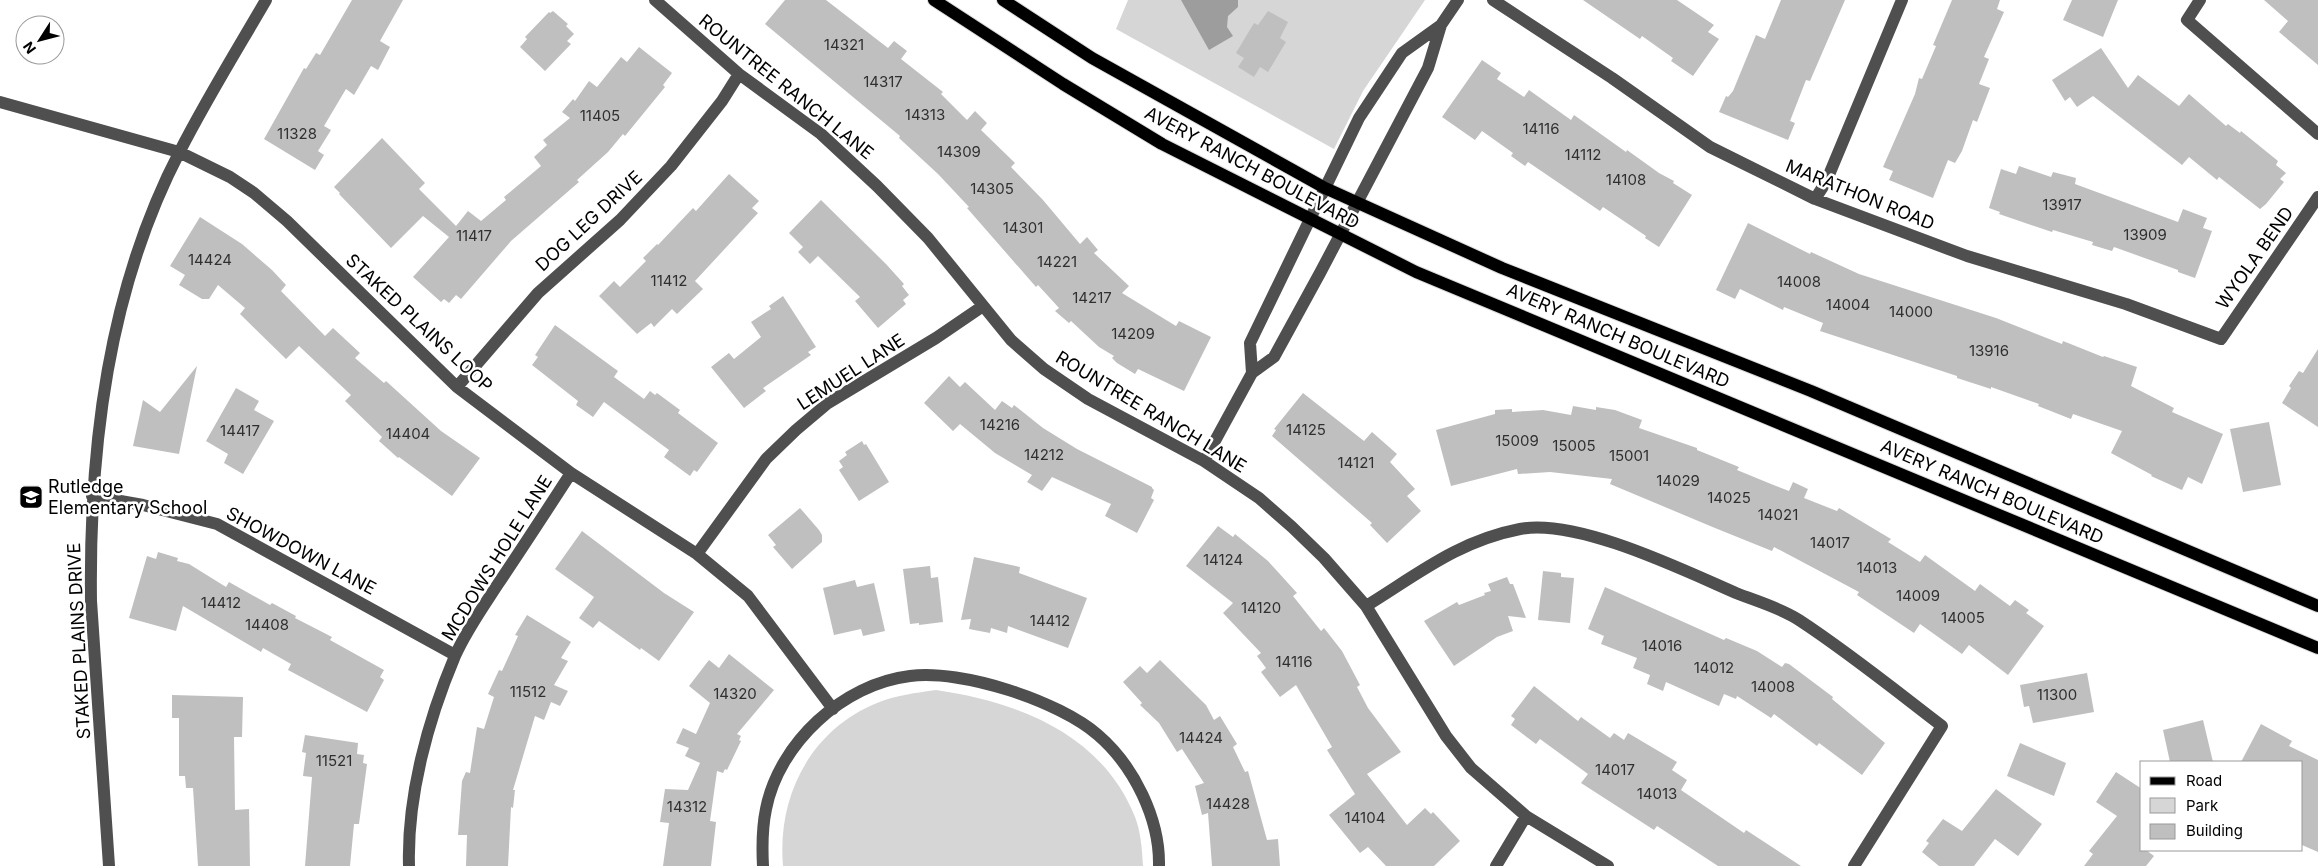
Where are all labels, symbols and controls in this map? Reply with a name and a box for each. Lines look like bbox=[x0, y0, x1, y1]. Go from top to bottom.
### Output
street label: ROUNTREE RANCH LANE bbox=[695, 10, 878, 163]
north arrow bbox=[15, 15, 65, 65]
house number: 14321 bbox=[824, 35, 864, 54]
text: N bbox=[19, 39, 39, 57]
house number: 14317 bbox=[863, 72, 903, 91]
street label: AVERY RANCH BOULEVARD bbox=[1141, 102, 1363, 233]
house number: 14313 bbox=[905, 105, 945, 124]
house number: 11405 bbox=[580, 106, 620, 125]
house number: 14116 bbox=[1522, 119, 1560, 138]
house number: 11328 bbox=[277, 124, 317, 143]
house number: 14309 bbox=[937, 142, 981, 161]
house number: 14112 bbox=[1565, 145, 1601, 164]
street label: MARATHON ROAD bbox=[1783, 155, 1938, 234]
street label: DOG LEG DRIVE bbox=[531, 166, 646, 275]
house number: 14108 bbox=[1606, 170, 1646, 189]
house number: 14305 bbox=[970, 179, 1014, 198]
house number: 13917 bbox=[2042, 195, 2082, 214]
street label: WYOLA BEND bbox=[2212, 203, 2298, 313]
house number: 14301 bbox=[1003, 218, 1043, 237]
house number: 13909 bbox=[2123, 225, 2167, 244]
house number: 11417 bbox=[456, 226, 492, 245]
street label: STAKED PLAINS LOOP bbox=[342, 249, 497, 396]
house number: 14424 bbox=[188, 250, 232, 269]
house number: 14221 bbox=[1037, 252, 1077, 271]
house number: 11412 bbox=[651, 271, 687, 290]
house number: 14008 bbox=[1777, 272, 1821, 291]
street label: AVERY RANCH BOULEVARD bbox=[1504, 279, 1733, 392]
house number: 14217 bbox=[1072, 288, 1112, 307]
house number: 14004 bbox=[1826, 295, 1870, 314]
house number: 14000 bbox=[1889, 302, 1933, 321]
house number: 14209 bbox=[1111, 324, 1155, 343]
street label: LEMUEL LANE bbox=[793, 329, 908, 414]
house number: 13916 bbox=[1969, 341, 2009, 360]
street label: ROUNTREE RANCH LANE bbox=[1052, 346, 1250, 477]
house number: 14216 bbox=[980, 415, 1020, 434]
house number: 14125 bbox=[1286, 420, 1326, 439]
house number: 14417 bbox=[220, 421, 260, 440]
house number: 14404 bbox=[386, 424, 430, 443]
house number: 15009 bbox=[1495, 431, 1539, 450]
street label: AVERY RANCH BOULEVARD bbox=[1878, 435, 2107, 548]
house number: 15005 bbox=[1552, 436, 1596, 455]
house number: 14212 bbox=[1024, 445, 1064, 464]
house number: 15001 bbox=[1609, 446, 1649, 465]
house number: 14121 bbox=[1338, 453, 1374, 472]
street label: MCDOWS HOLE LANE bbox=[437, 471, 556, 644]
house number: 14029 bbox=[1656, 471, 1700, 490]
place label: Rutledge Elementary School bbox=[48, 476, 207, 518]
school or university icon: Rutledge Elementary School bbox=[18, 484, 44, 510]
house number: 14025 bbox=[1707, 488, 1751, 507]
street label: SHOWDOWN LANE bbox=[223, 502, 380, 599]
house number: 14021 bbox=[1758, 505, 1798, 524]
house number: 14017 bbox=[1810, 533, 1850, 552]
street label: STAKED PLAINS DRIVE bbox=[63, 542, 94, 740]
house number: 14124 bbox=[1203, 550, 1243, 569]
house number: 14013 bbox=[1857, 558, 1897, 577]
house number: 14009 bbox=[1896, 586, 1940, 605]
house number: 14412 bbox=[201, 593, 241, 612]
house number: 14120 bbox=[1241, 598, 1281, 617]
house number: 14005 bbox=[1941, 608, 1985, 627]
house number: 14412 bbox=[1030, 611, 1070, 630]
house number: 14408 bbox=[245, 615, 289, 634]
house number: 14016 bbox=[1642, 636, 1682, 655]
house number: 14116 bbox=[1275, 652, 1313, 671]
house number: 14012 bbox=[1694, 658, 1734, 677]
house number: 14008 bbox=[1751, 677, 1795, 696]
house number: 11512 bbox=[510, 682, 546, 701]
house number: 14320 bbox=[713, 684, 757, 703]
house number: 11300 bbox=[2037, 685, 2077, 704]
house number: 14424 bbox=[1179, 728, 1223, 747]
house number: 11521 bbox=[316, 751, 352, 770]
house number: 14017 bbox=[1595, 760, 1635, 779]
legend bbox=[2140, 761, 2303, 851]
text: Road bbox=[2186, 771, 2222, 790]
house number: 14013 bbox=[1637, 784, 1677, 803]
house number: 14428 bbox=[1206, 794, 1250, 813]
text: Park bbox=[2186, 796, 2219, 815]
house number: 14312 bbox=[667, 797, 707, 816]
house number: 14104 bbox=[1345, 808, 1385, 827]
text: Building bbox=[2186, 821, 2243, 840]

